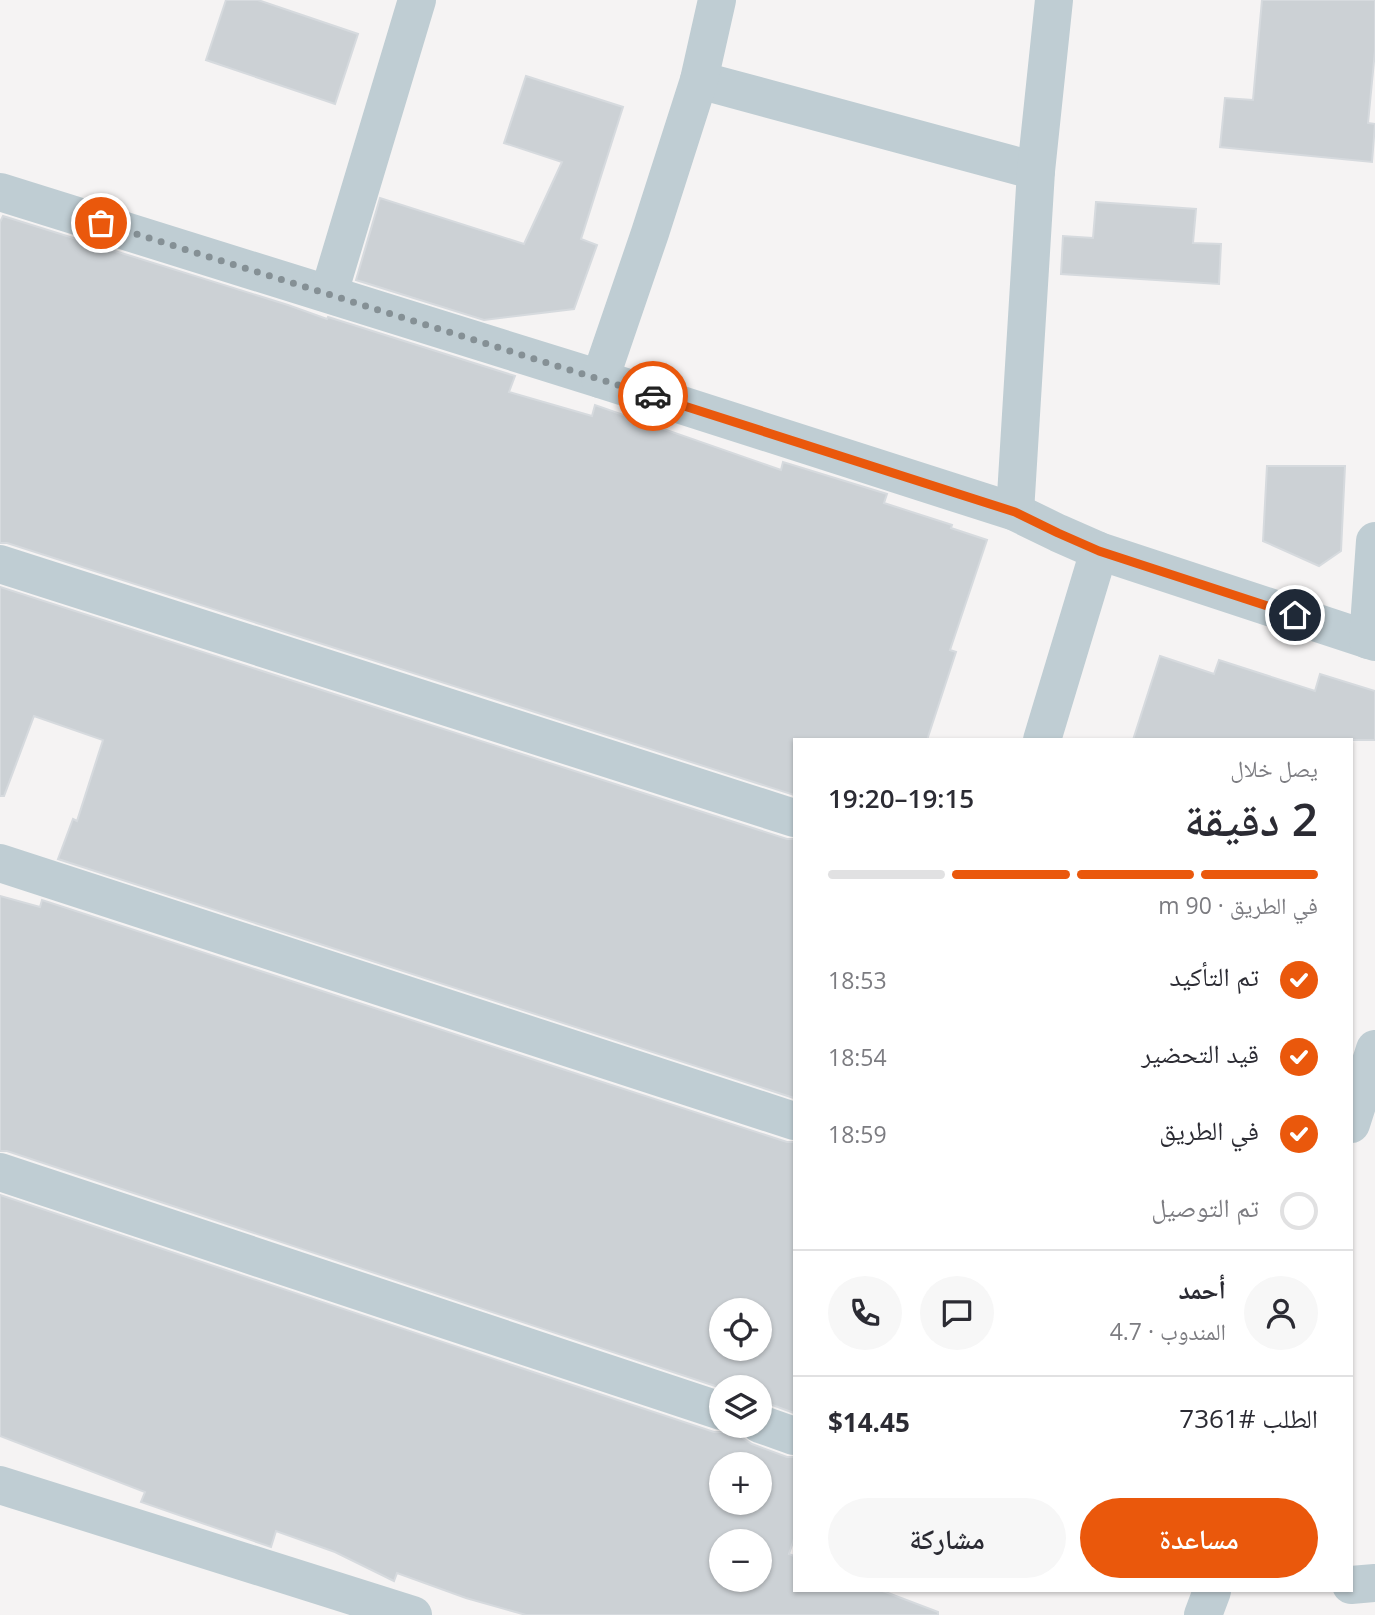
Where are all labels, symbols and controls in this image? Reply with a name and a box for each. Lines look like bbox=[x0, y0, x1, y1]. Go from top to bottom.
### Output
pin bbox=[71, 193, 131, 253]
icon: bag bbox=[82, 204, 120, 242]
courier bbox=[618, 361, 688, 431]
icon: car bbox=[634, 377, 672, 415]
pin bbox=[1265, 585, 1325, 645]
icon: home bbox=[1276, 596, 1314, 634]
text: يصل خلال bbox=[1230, 752, 1318, 784]
text: 19:15–19:20 bbox=[828, 780, 974, 816]
text: 2 دقيقة bbox=[1184, 787, 1318, 849]
text: في الطريق · 90 m bbox=[1158, 889, 1318, 921]
text: تم التأكيد bbox=[1169, 958, 1259, 994]
icon: check bbox=[1280, 961, 1318, 999]
text: 18:53 bbox=[828, 964, 887, 996]
text: قيد التحضير bbox=[1141, 1035, 1259, 1071]
icon: check bbox=[1280, 1038, 1318, 1076]
text: 18:54 bbox=[828, 1041, 887, 1073]
text: في الطريق bbox=[1159, 1112, 1259, 1148]
icon: check bbox=[1280, 1115, 1318, 1153]
text: 18:59 bbox=[828, 1118, 887, 1150]
text: تم التوصيل bbox=[1151, 1189, 1259, 1225]
text: أحمد bbox=[1178, 1271, 1226, 1307]
button: phone bbox=[828, 1276, 902, 1350]
button: chat bbox=[920, 1276, 994, 1350]
button: person bbox=[1244, 1276, 1318, 1350]
map controls bbox=[709, 1298, 772, 1592]
button: locate bbox=[709, 1298, 772, 1361]
text: المندوب · 4.7 bbox=[1110, 1315, 1226, 1347]
button: layers bbox=[709, 1375, 772, 1438]
text: الطلب #7361 bbox=[1179, 1400, 1318, 1436]
text: $14.45 bbox=[828, 1404, 910, 1440]
button: + bbox=[709, 1452, 772, 1515]
button: مشاركة bbox=[828, 1498, 1066, 1578]
button: مساعدة bbox=[1080, 1498, 1318, 1578]
button: − bbox=[709, 1529, 772, 1592]

